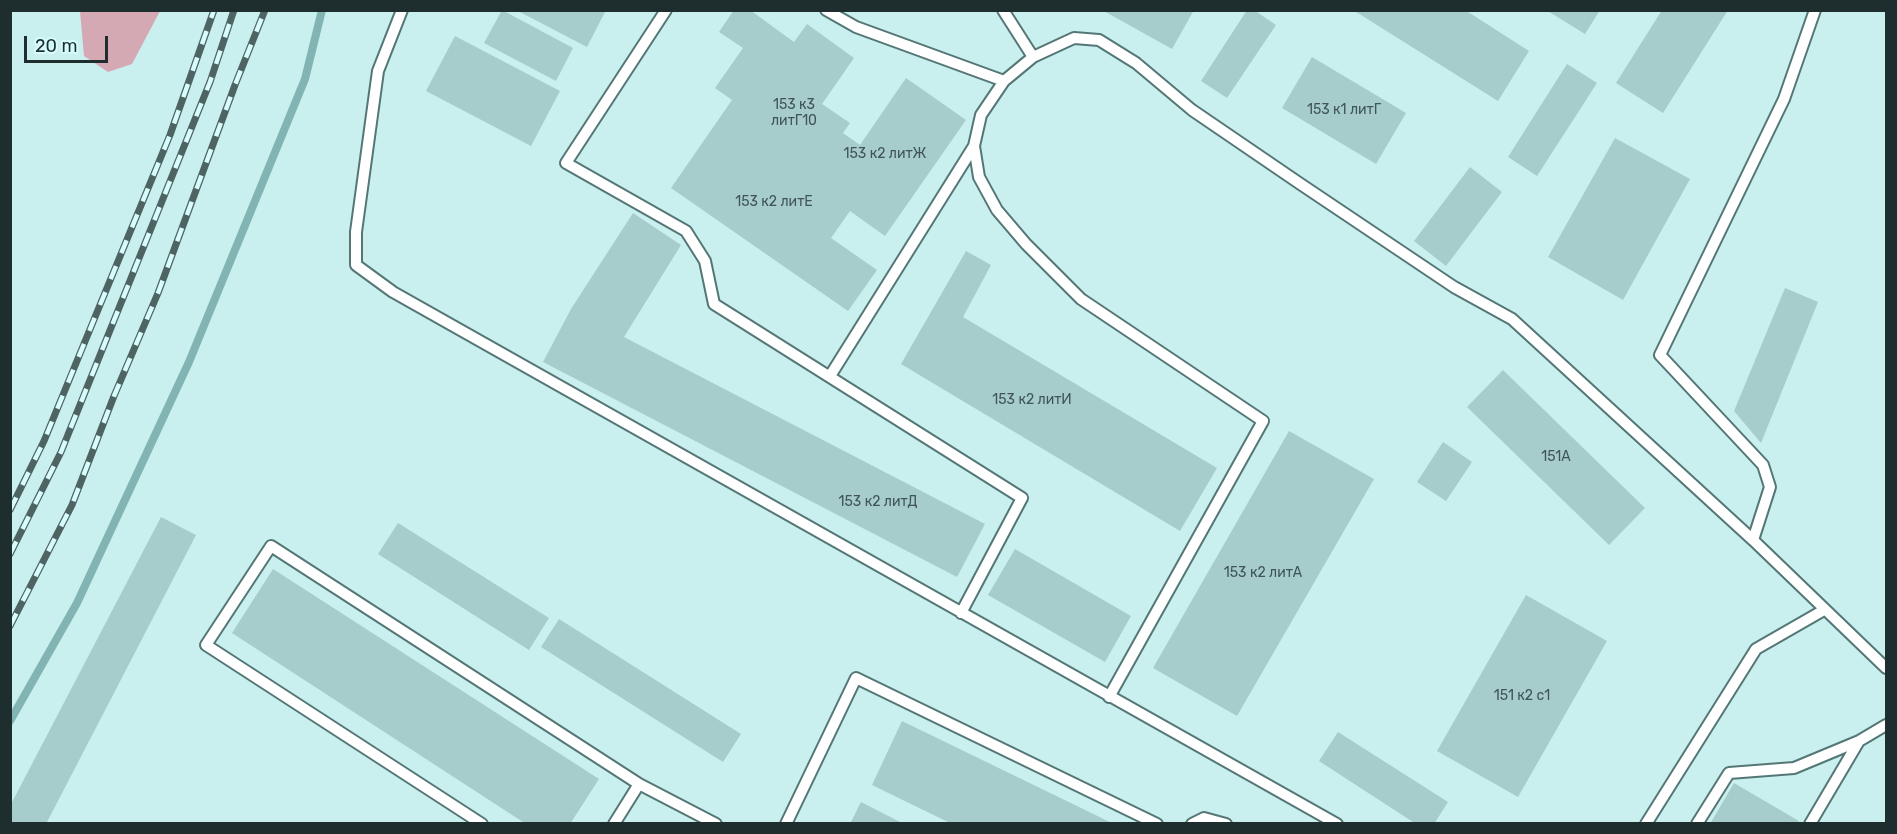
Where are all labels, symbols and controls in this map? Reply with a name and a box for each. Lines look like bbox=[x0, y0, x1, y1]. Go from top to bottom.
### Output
scale bar bbox=[27, 24, 111, 62]
text: 20 m bbox=[35, 35, 77, 57]
house number: 153 к3 литГ10 bbox=[771, 97, 817, 130]
house number: 153 к1 литГ bbox=[1307, 102, 1381, 118]
house number: 153 к2 литЖ bbox=[844, 146, 926, 162]
house number: 153 к2 литЕ bbox=[735, 194, 813, 210]
house number: 153 к2 литИ bbox=[992, 392, 1072, 408]
house number: 151А bbox=[1541, 449, 1571, 465]
house number: 153 к2 литД bbox=[838, 494, 918, 510]
house number: 153 к2 литА bbox=[1224, 565, 1302, 581]
house number: 151 к2 с1 bbox=[1494, 688, 1550, 704]

